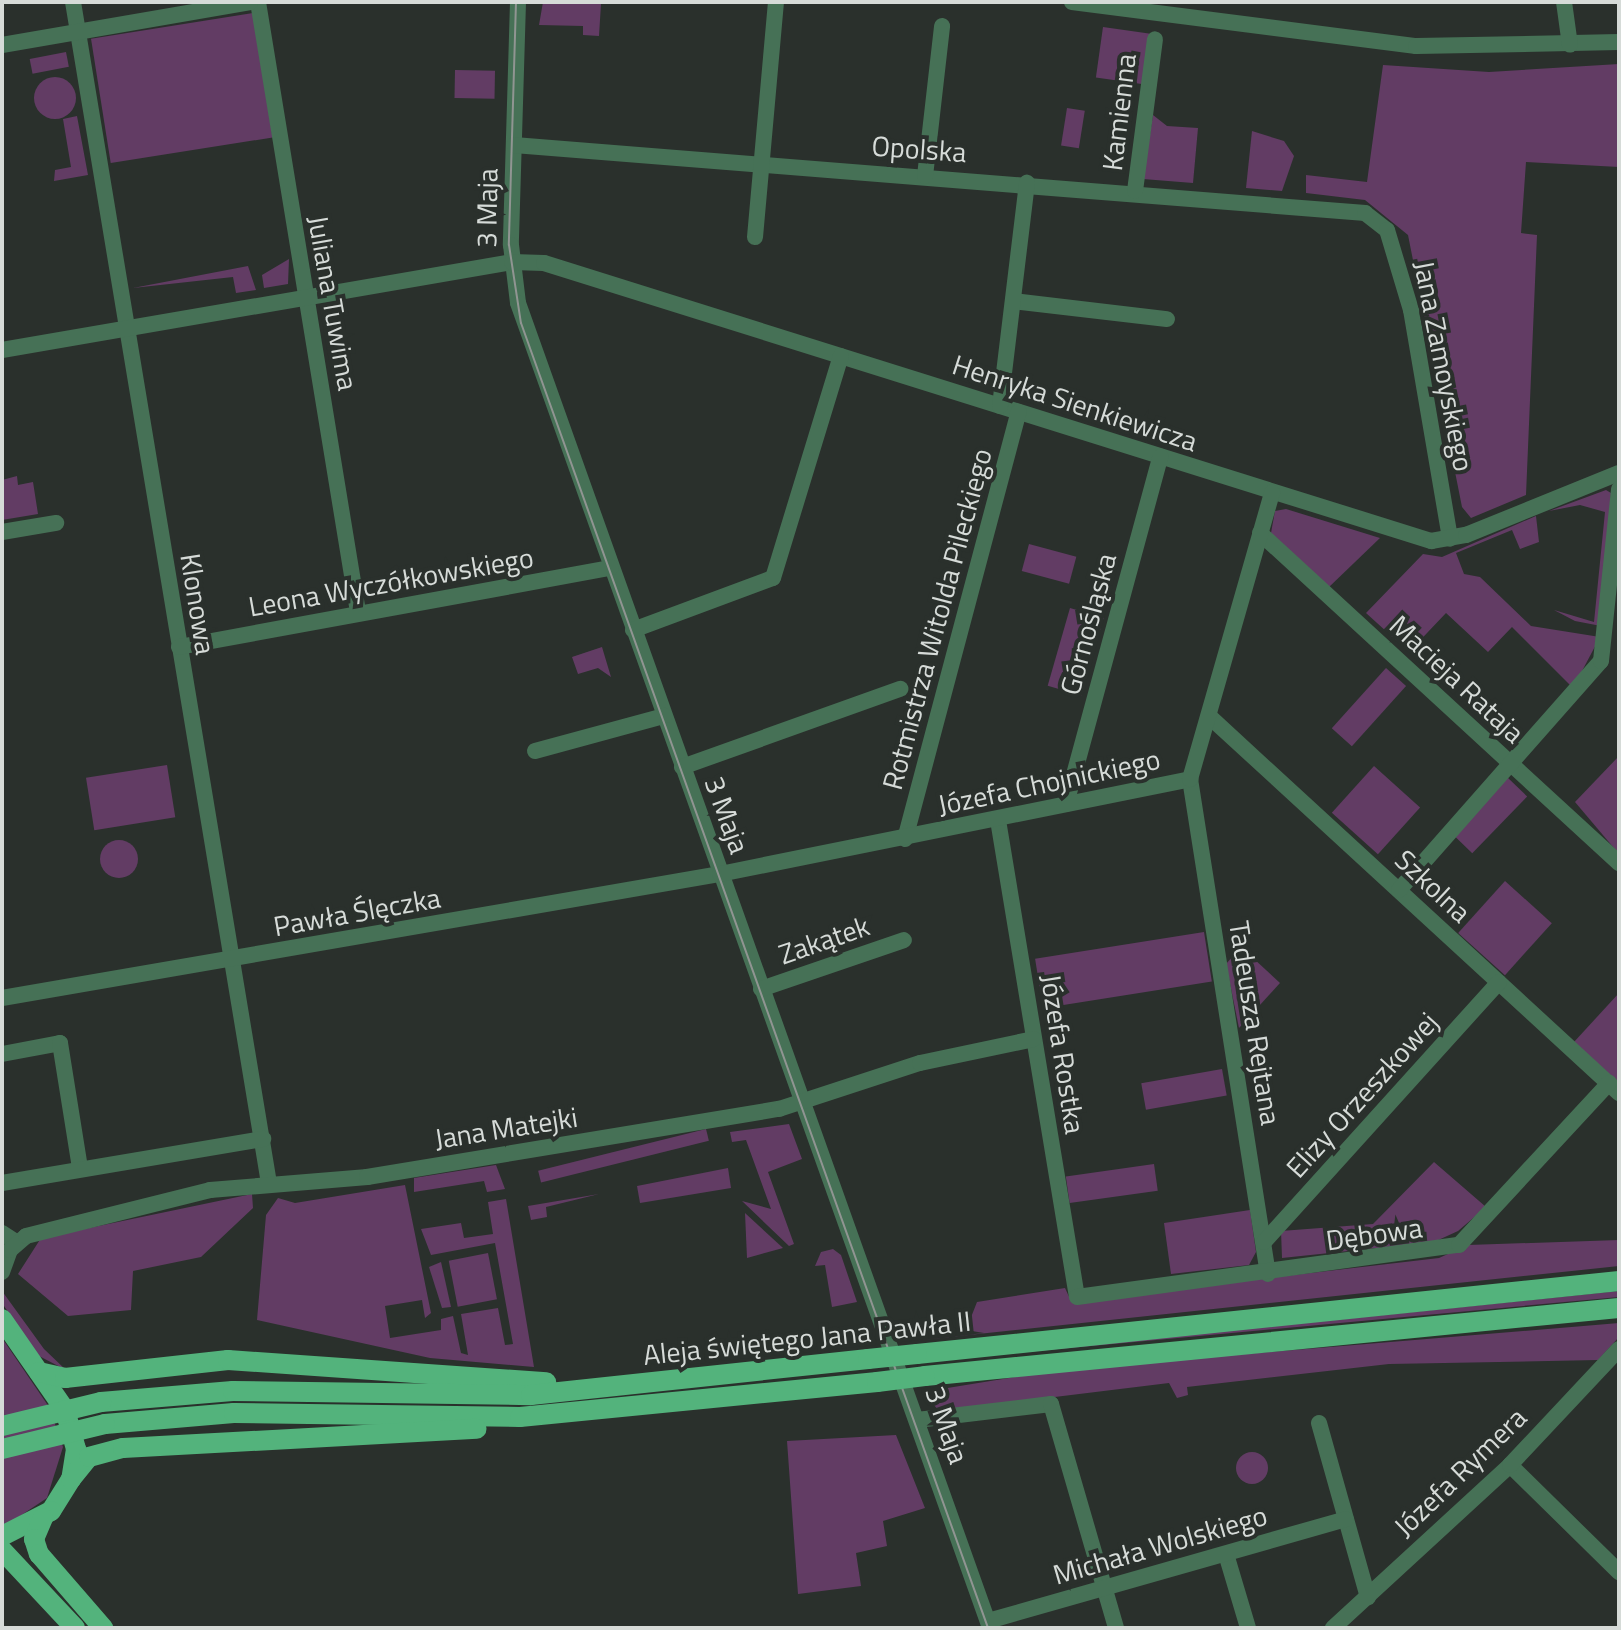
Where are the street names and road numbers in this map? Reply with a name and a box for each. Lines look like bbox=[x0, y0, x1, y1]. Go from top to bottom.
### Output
street label: Kamienna bbox=[1095, 52, 1143, 172]
street label: Opolska bbox=[871, 129, 967, 169]
street label: 3 Maja bbox=[470, 168, 504, 248]
street label: Juliana Tuwima bbox=[301, 213, 365, 393]
street label: Jana Zamoyskiego bbox=[1407, 258, 1481, 474]
street label: Henryka Sienkiewicza bbox=[948, 348, 1202, 458]
street label: Rotmistrza Witolda Pileckiego bbox=[875, 445, 999, 793]
street label: Leona Wyczółkowskiego bbox=[246, 540, 536, 624]
street label: Górnośląska bbox=[1053, 549, 1123, 699]
street label: Klonowa bbox=[173, 551, 223, 657]
street label: Macieja Rataja bbox=[1383, 608, 1531, 750]
street label: Józefa Chojnickiego bbox=[935, 742, 1163, 822]
street label: 3 Maja bbox=[698, 772, 756, 858]
street label: Szkolna bbox=[1388, 843, 1478, 929]
street label: Pawła Ślęczka bbox=[271, 881, 443, 943]
street label: Zakątek bbox=[774, 909, 874, 971]
street label: Tadeusza Rejtana bbox=[1222, 919, 1288, 1127]
street label: Józefa Rostka bbox=[1034, 972, 1092, 1136]
street label: Elizy Orzeszkowej bbox=[1279, 1006, 1445, 1184]
street label: Jana Matejki bbox=[432, 1100, 580, 1156]
street label: Dębowa bbox=[1324, 1211, 1424, 1257]
street label: Aleja świętego Jana Pawła II bbox=[642, 1304, 972, 1372]
street label: 3 Maja bbox=[918, 1382, 976, 1468]
street label: Józefa Rymera bbox=[1387, 1401, 1533, 1543]
street label: Michała Wolskiego bbox=[1049, 1498, 1271, 1592]

